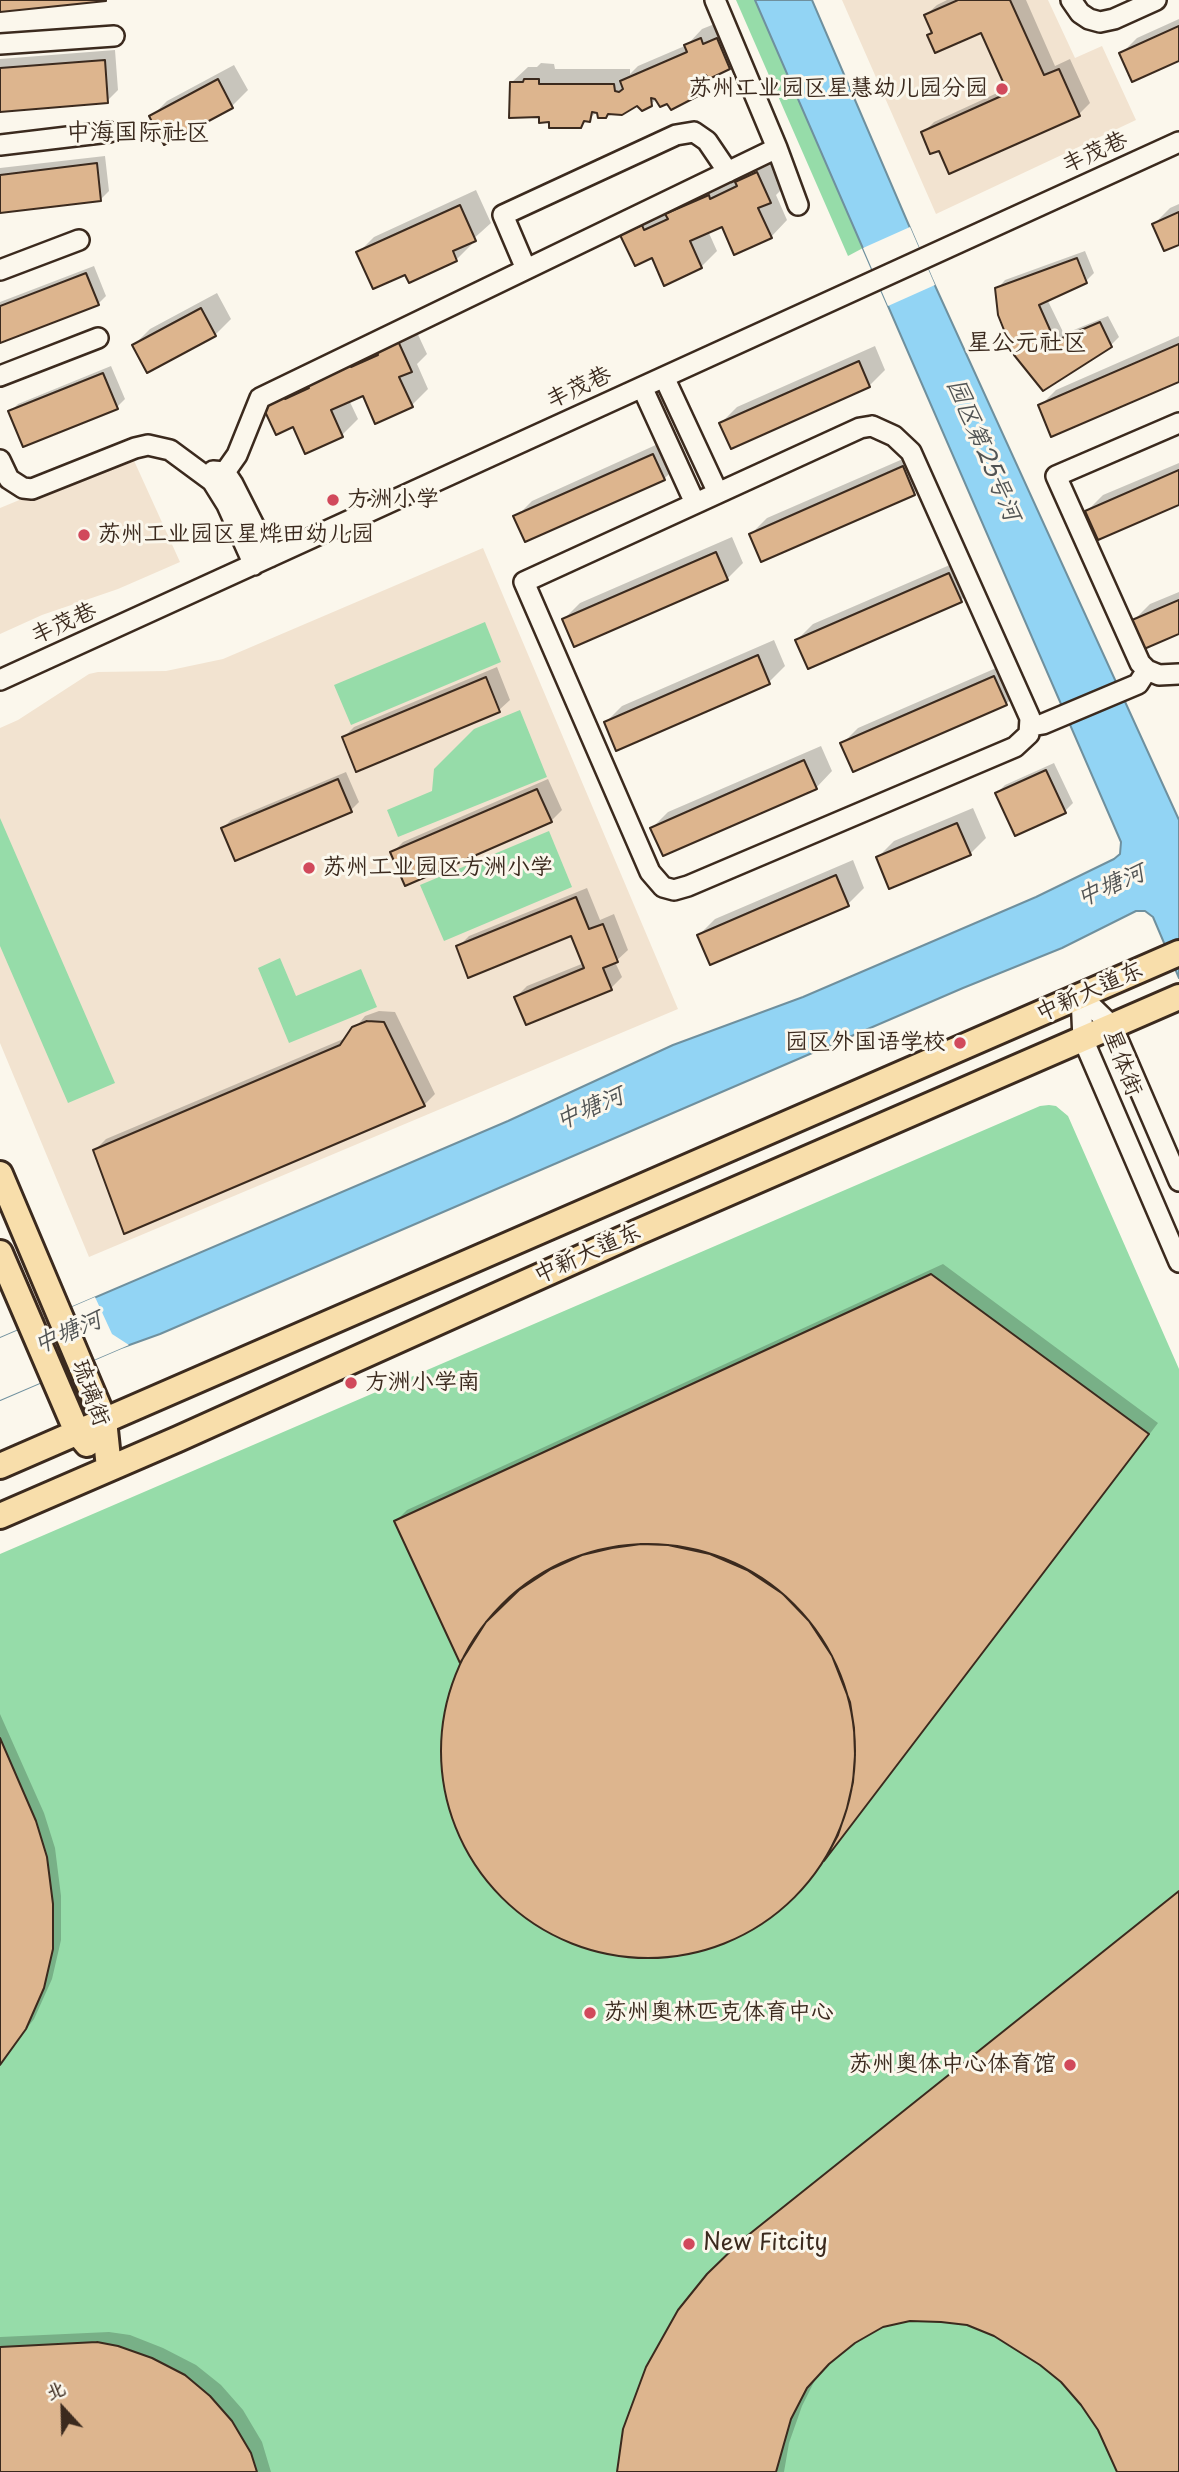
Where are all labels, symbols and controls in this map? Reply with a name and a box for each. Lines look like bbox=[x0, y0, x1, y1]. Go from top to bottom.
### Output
place label: 苏州工业园区星慧幼儿园分园 bbox=[689, 75, 988, 103]
marker: 苏州工业园区星慧幼儿园分园 bbox=[994, 81, 1010, 97]
district label: 中海国际社区 bbox=[66, 119, 210, 147]
street label: 丰茂巷 bbox=[1058, 126, 1132, 180]
district label: 星公元社区 bbox=[967, 329, 1087, 357]
street label: 丰茂巷 bbox=[542, 361, 616, 415]
water label: 园区第25号河 bbox=[940, 374, 1026, 526]
place label: 方洲小学 bbox=[347, 486, 439, 514]
marker: 方洲小学 bbox=[325, 492, 341, 508]
place label: 苏州工业园区星烨田幼儿园 bbox=[98, 521, 374, 549]
marker: 苏州工业园区星烨田幼儿园 bbox=[76, 527, 92, 543]
street label: 丰茂巷 bbox=[27, 597, 101, 651]
place label: 苏州工业园区方洲小学 bbox=[323, 854, 553, 882]
water label: 中塘河 bbox=[1072, 859, 1150, 913]
marker: 苏州工业园区方洲小学 bbox=[301, 860, 317, 876]
street label: 中新大道东 bbox=[1032, 956, 1148, 1028]
street label: 星体街 bbox=[1097, 1026, 1147, 1100]
place label: 园区外国语学校 bbox=[785, 1029, 946, 1057]
marker: 园区外国语学校 bbox=[952, 1035, 968, 1051]
water label: 中塘河 bbox=[551, 1082, 629, 1136]
street label: 中新大道东 bbox=[530, 1218, 646, 1290]
water label: 中塘河 bbox=[29, 1306, 107, 1360]
street label: 琉璃街 bbox=[65, 1356, 115, 1430]
place label: 方洲小学南 bbox=[365, 1369, 480, 1397]
marker: 方洲小学南 bbox=[343, 1375, 359, 1391]
place label: 苏州奥林匹克体育中心 bbox=[604, 1999, 834, 2027]
marker: 苏州奥林匹克体育中心 bbox=[582, 2005, 598, 2021]
place label: 苏州奥体中心体育馆 bbox=[849, 2051, 1056, 2079]
marker: 苏州奥体中心体育馆 bbox=[1062, 2057, 1078, 2073]
place label: New Fitcity bbox=[703, 2230, 828, 2258]
marker: New Fitcity bbox=[681, 2236, 697, 2252]
text: 北 bbox=[41, 2373, 69, 2406]
north arrow bbox=[28, 2374, 98, 2444]

